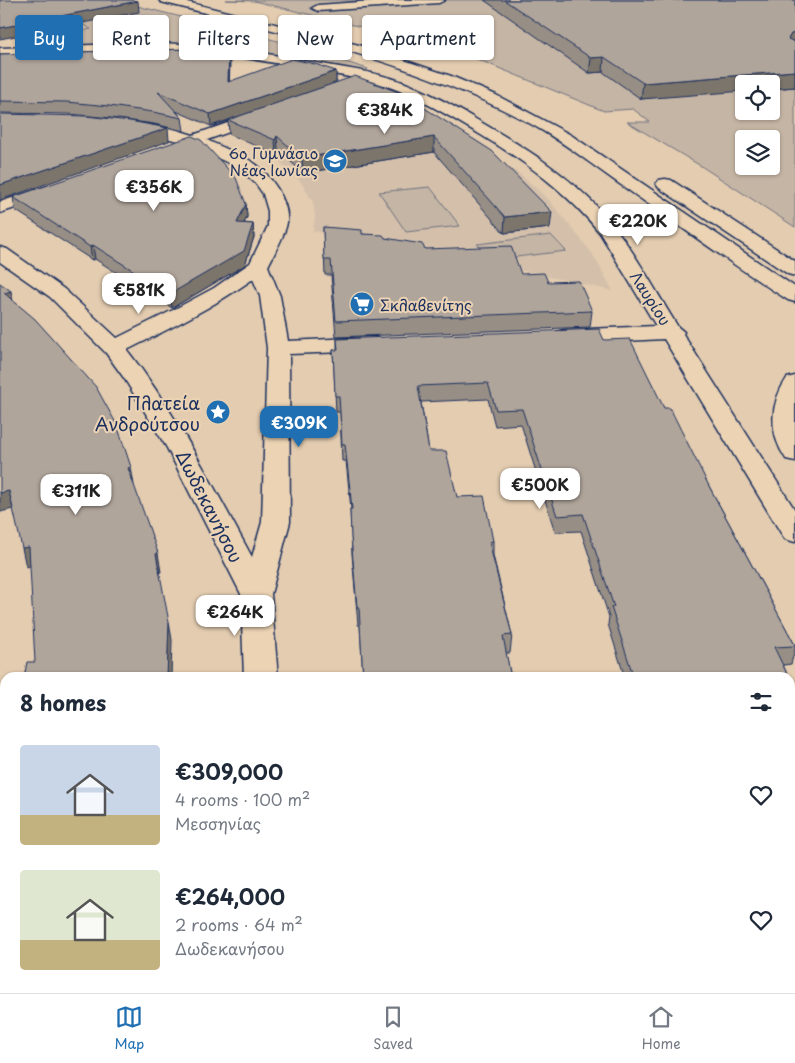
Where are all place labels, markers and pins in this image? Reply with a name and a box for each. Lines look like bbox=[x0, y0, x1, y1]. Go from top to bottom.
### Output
pin: €384K bbox=[350, 92, 420, 135]
place label: 6ο Γυμνάσιο Νέας Ιωνίας bbox=[229, 141, 318, 181]
school or university icon: 6ο Γυμνάσιο Νέας Ιωνίας bbox=[322, 148, 348, 174]
pin: €356K bbox=[119, 170, 189, 212]
pin: €220K bbox=[603, 204, 673, 246]
pin: €581K bbox=[104, 272, 174, 315]
supermarket icon: Σκλαβενίτης bbox=[349, 291, 375, 317]
place label: Σκλαβενίτης bbox=[380, 293, 472, 316]
place label: Πλατεία Ανδρούτσου bbox=[95, 389, 200, 437]
place icon: Πλατεία Ανδρούτσου bbox=[205, 399, 231, 425]
pin: €309K bbox=[264, 406, 334, 448]
pin: €500K bbox=[505, 468, 575, 510]
pin: €311K bbox=[41, 474, 111, 516]
pin: €264K bbox=[200, 594, 270, 637]

